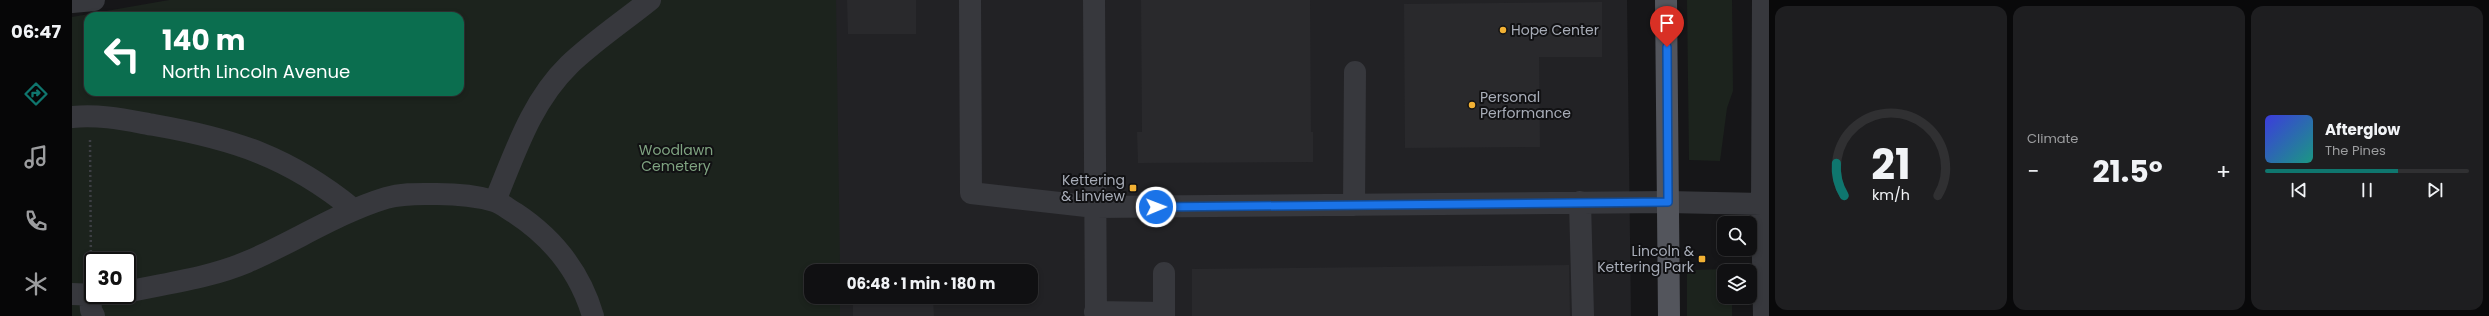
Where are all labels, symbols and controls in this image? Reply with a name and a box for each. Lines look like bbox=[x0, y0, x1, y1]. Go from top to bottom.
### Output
pin bbox=[1650, 6, 1684, 47]
icon: arrive bbox=[1656, 12, 1678, 34]
text: 06:47 bbox=[11, 19, 61, 44]
place label: Hope Center bbox=[1511, 20, 1599, 40]
text: 140 m bbox=[162, 21, 245, 60]
marker: Hope Center bbox=[1498, 25, 1508, 35]
icon: left bbox=[96, 28, 148, 80]
text: North Lincoln Avenue bbox=[162, 59, 350, 84]
icon: directions bbox=[22, 80, 50, 108]
place label: Personal Performance bbox=[1480, 87, 1571, 123]
marker: Personal Performance bbox=[1467, 100, 1477, 110]
text: Afterglow bbox=[2325, 119, 2400, 140]
text: Climate bbox=[2027, 129, 2078, 148]
text: 21 bbox=[1871, 135, 1911, 194]
park label: Woodlawn Cemetery bbox=[639, 140, 713, 176]
text: The Pines bbox=[2325, 141, 2386, 160]
icon: music bbox=[22, 143, 50, 171]
text: 21.5° bbox=[2092, 150, 2163, 193]
text: − bbox=[2027, 156, 2039, 187]
text: + bbox=[2216, 156, 2231, 187]
place label: Kettering & Linview bbox=[1061, 170, 1126, 206]
icon: previous bbox=[2288, 179, 2310, 201]
icon: pause bbox=[2356, 179, 2378, 201]
icon: next bbox=[2424, 179, 2446, 201]
marker: Kettering & Linview bbox=[1128, 183, 1138, 193]
text: km/h bbox=[1872, 185, 1910, 205]
position arrow bbox=[1135, 186, 1177, 228]
icon: phone bbox=[22, 207, 50, 235]
map controls bbox=[1717, 216, 1757, 304]
button: search bbox=[1717, 216, 1757, 256]
place label: Lincoln & Kettering Park bbox=[1597, 241, 1695, 277]
speed limit sign: 30 bbox=[84, 252, 136, 304]
marker: Lincoln & Kettering Park bbox=[1697, 254, 1707, 264]
button: layers bbox=[1717, 264, 1757, 304]
icon: climate bbox=[22, 270, 50, 298]
text: 06:48 · 1 min · 180 m bbox=[847, 273, 995, 294]

